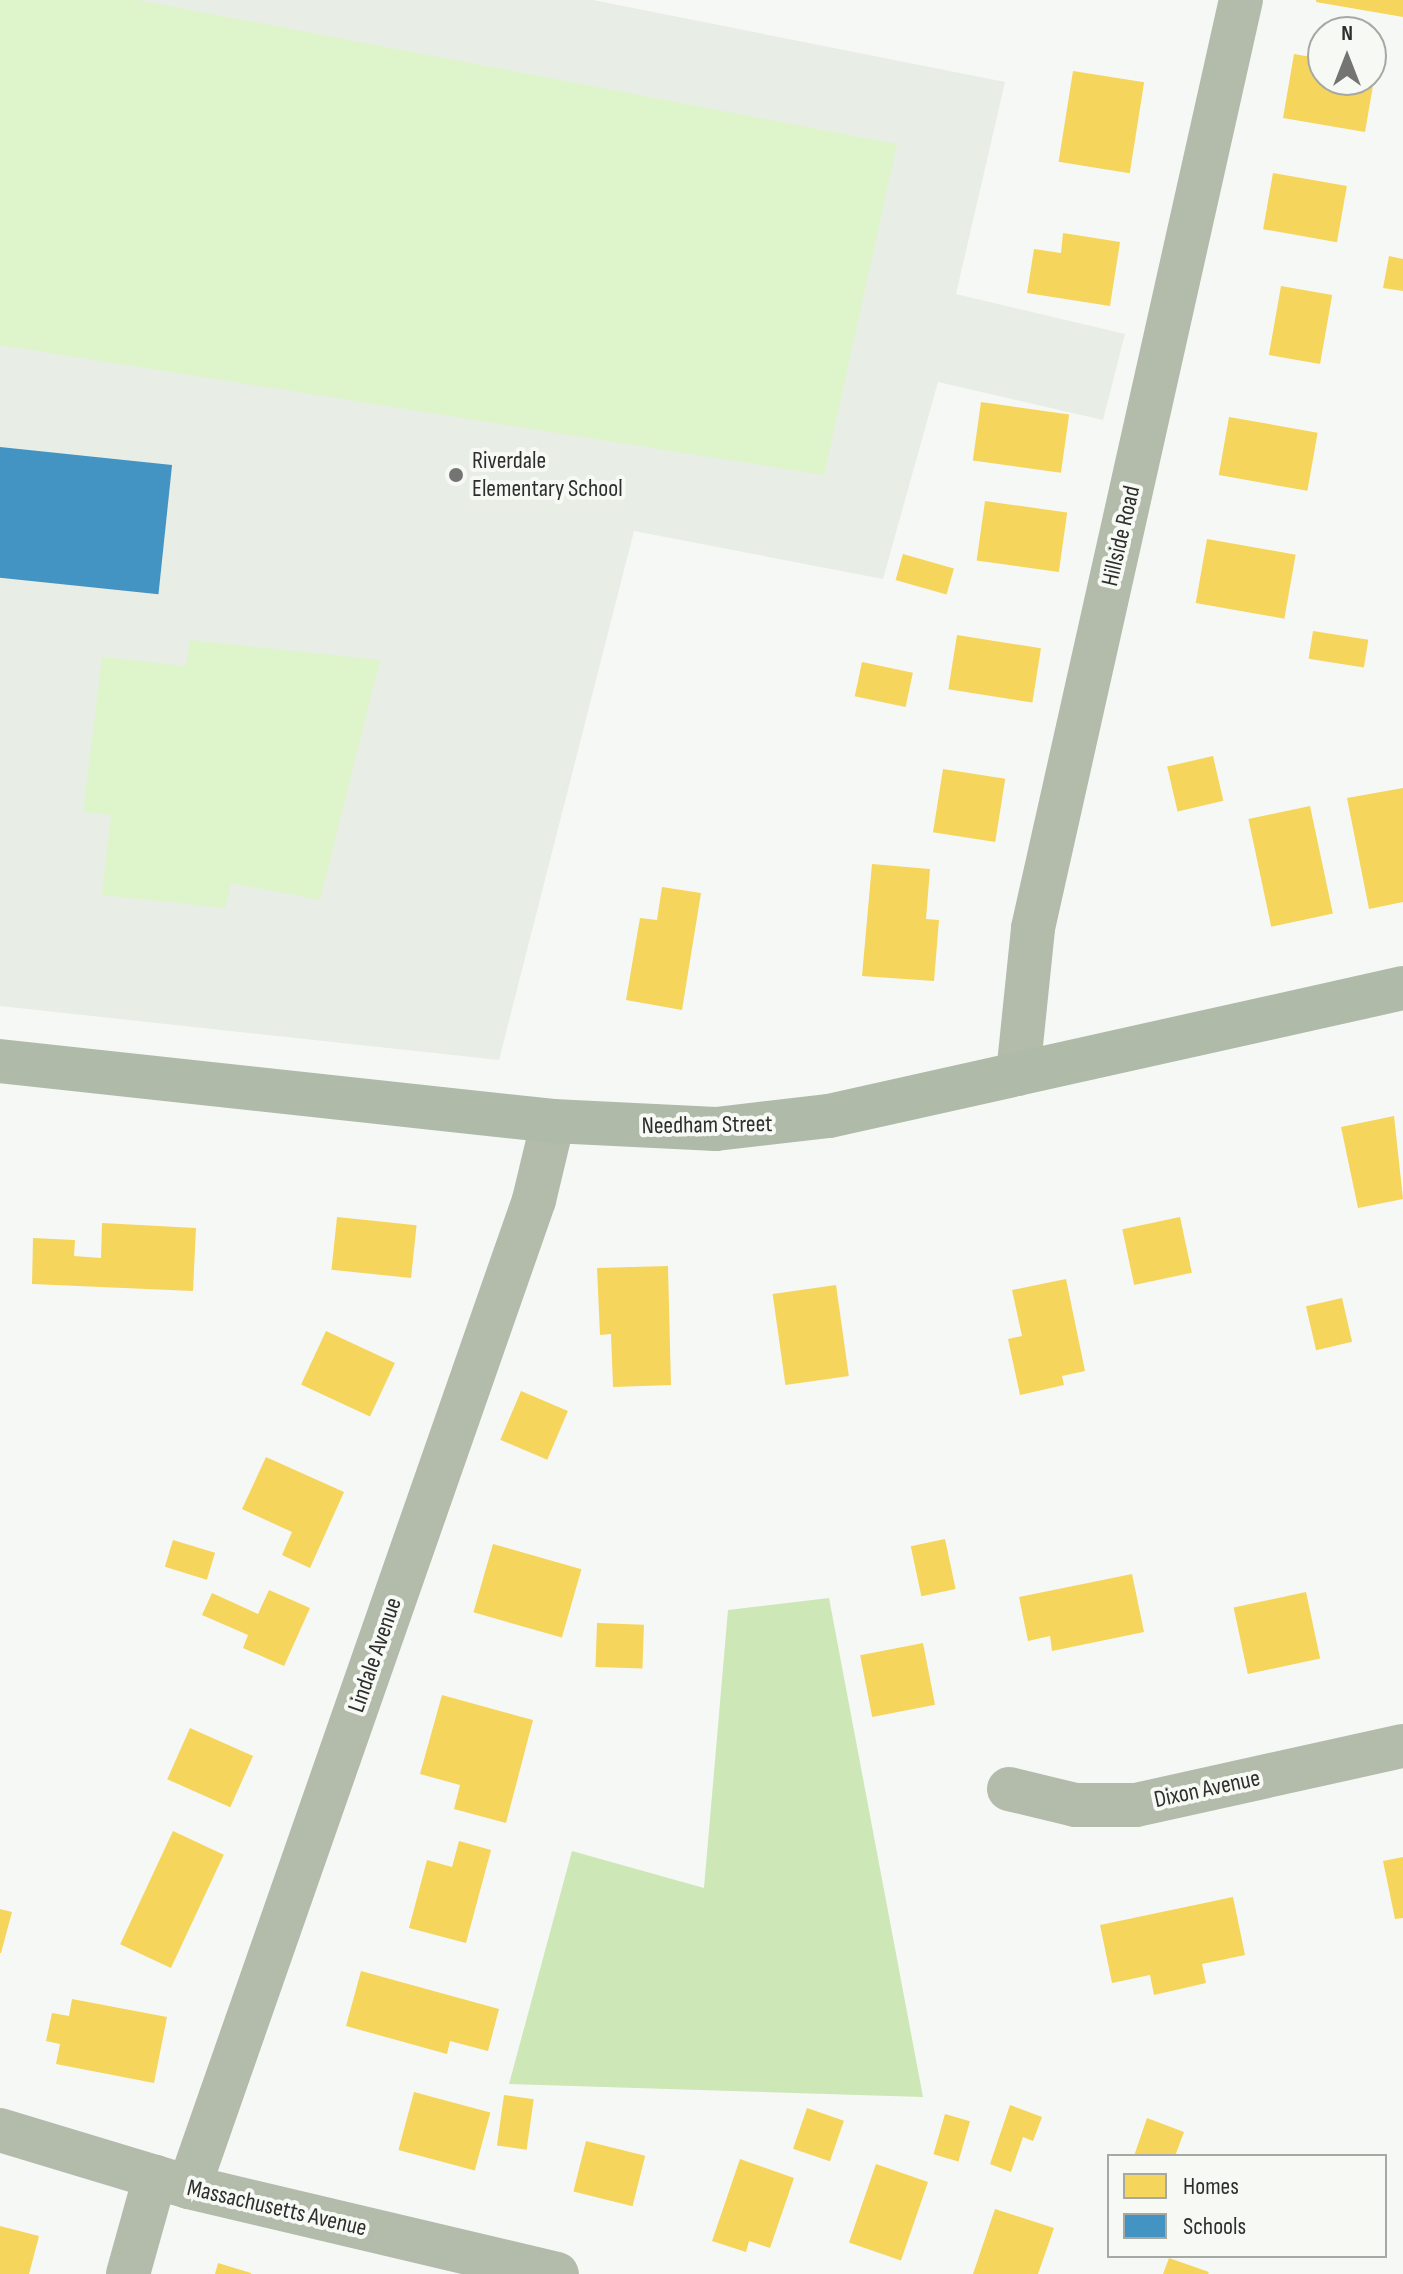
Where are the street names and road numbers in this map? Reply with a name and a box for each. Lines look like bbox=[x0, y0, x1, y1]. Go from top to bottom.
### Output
street label: Hillside Road bbox=[1095, 483, 1147, 589]
street label: Needham Street bbox=[641, 1109, 773, 1141]
street label: Lindale Avenue bbox=[342, 1594, 408, 1716]
street label: Dixon Avenue bbox=[1151, 1764, 1263, 1814]
street label: Massachusetts Avenue bbox=[184, 2173, 370, 2243]

